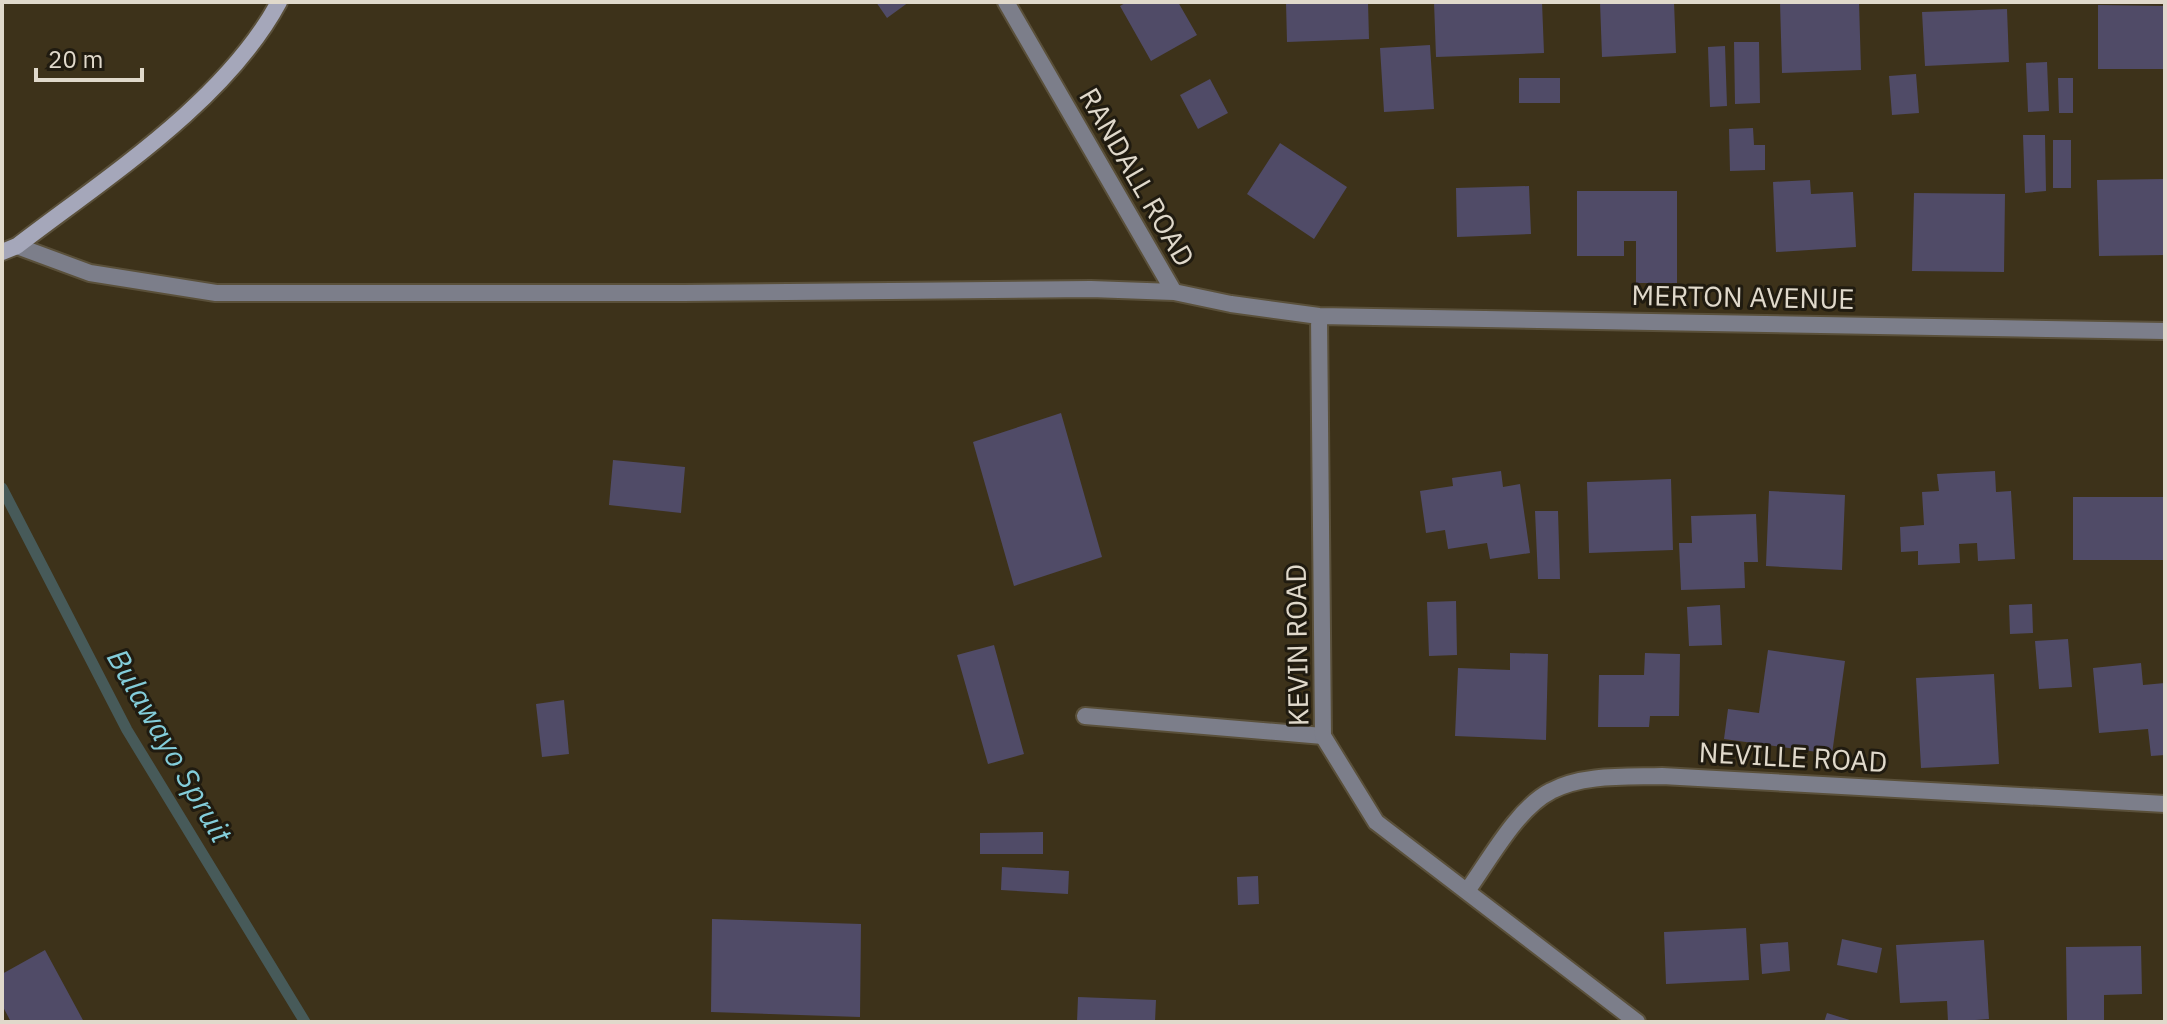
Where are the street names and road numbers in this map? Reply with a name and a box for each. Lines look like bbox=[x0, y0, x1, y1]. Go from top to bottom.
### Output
street label: RANDALL ROAD bbox=[1071, 81, 1204, 273]
street label: MERTON AVENUE bbox=[1631, 276, 1855, 317]
street label: KEVIN ROAD bbox=[1277, 564, 1316, 726]
street label: NEVILLE ROAD bbox=[1698, 733, 1888, 780]

